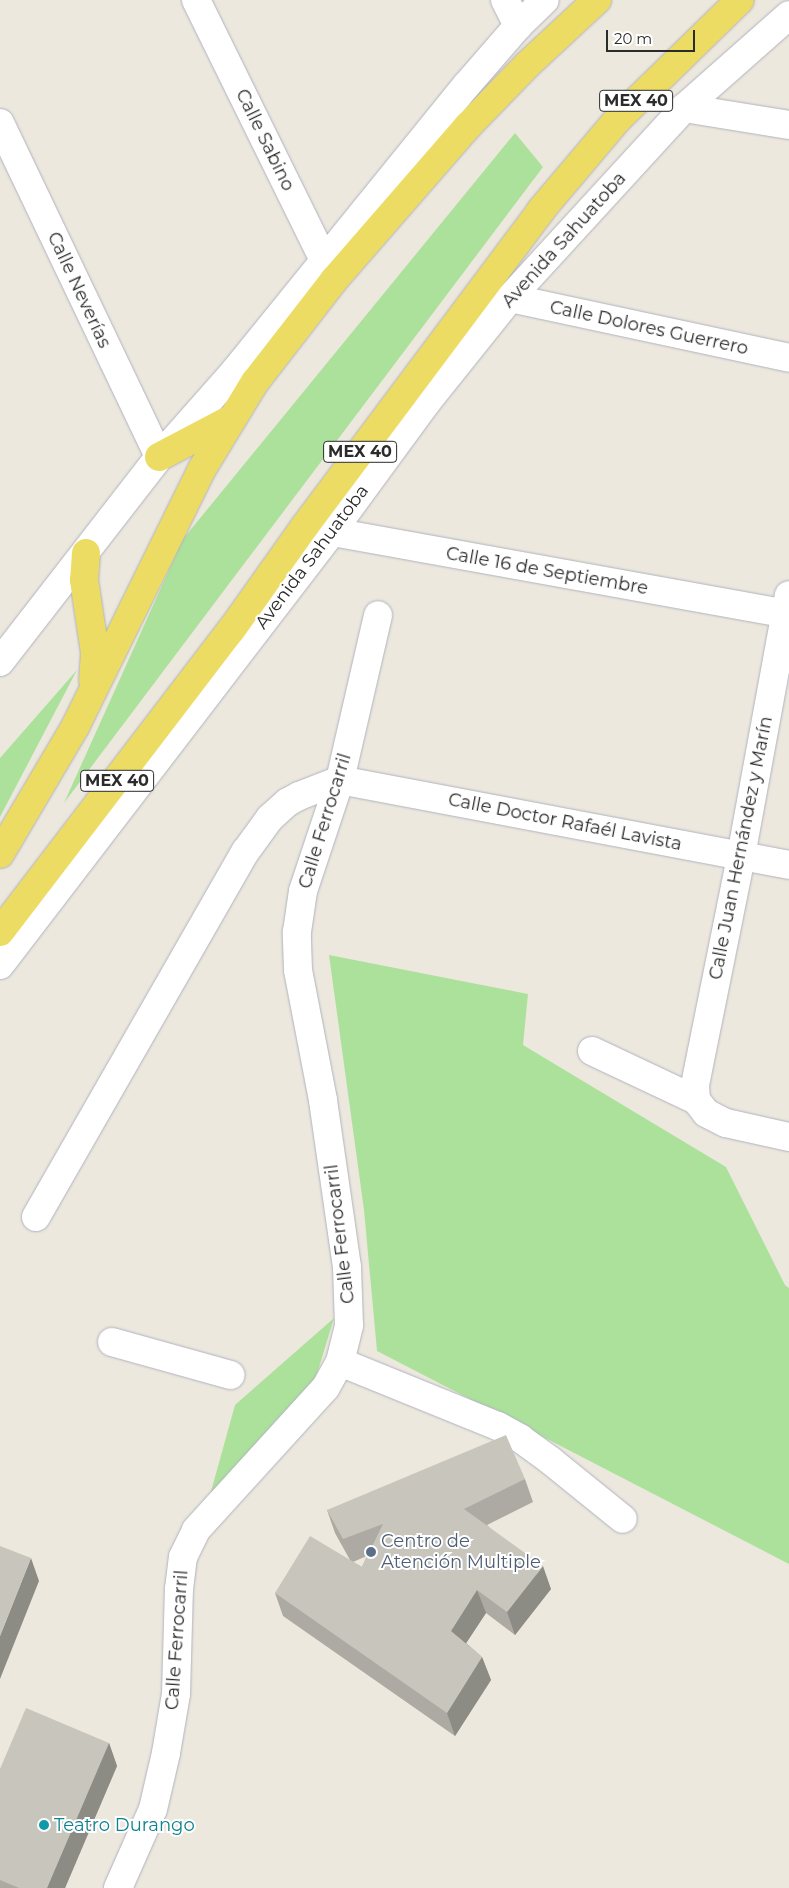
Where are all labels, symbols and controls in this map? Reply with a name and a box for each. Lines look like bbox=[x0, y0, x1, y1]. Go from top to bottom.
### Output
scale bar bbox=[609, 20, 698, 52]
text: 20 m bbox=[614, 29, 652, 48]
street label: Calle Sabino bbox=[231, 86, 299, 194]
road number: MEX 40 bbox=[598, 88, 674, 114]
street label: Avenida Sahuatoba bbox=[497, 168, 631, 312]
street label: Calle Neverías bbox=[43, 229, 115, 351]
street label: Calle Dolores Guerrero bbox=[548, 296, 750, 360]
road number: MEX 40 bbox=[322, 438, 398, 466]
street label: Avenida Sahuatoba bbox=[251, 481, 373, 633]
street label: Calle 16 de Septiembre bbox=[444, 543, 650, 599]
street label: Calle Juan Hernández y Marín bbox=[705, 714, 777, 982]
street label: Calle Ferrocarril bbox=[294, 751, 356, 891]
road number: MEX 40 bbox=[80, 768, 154, 794]
street label: Calle Doctor Rafaél Lavista bbox=[446, 789, 684, 855]
street label: Calle Ferrocarril bbox=[321, 1163, 359, 1305]
place label: Centro de Atención Multiple bbox=[381, 1531, 541, 1574]
marker: Centro de Atención Multiple bbox=[365, 1546, 377, 1558]
street label: Calle Ferrocarril bbox=[161, 1569, 193, 1711]
place label: Teatro Durango bbox=[54, 1814, 195, 1836]
marker: Teatro Durango bbox=[38, 1819, 50, 1831]

